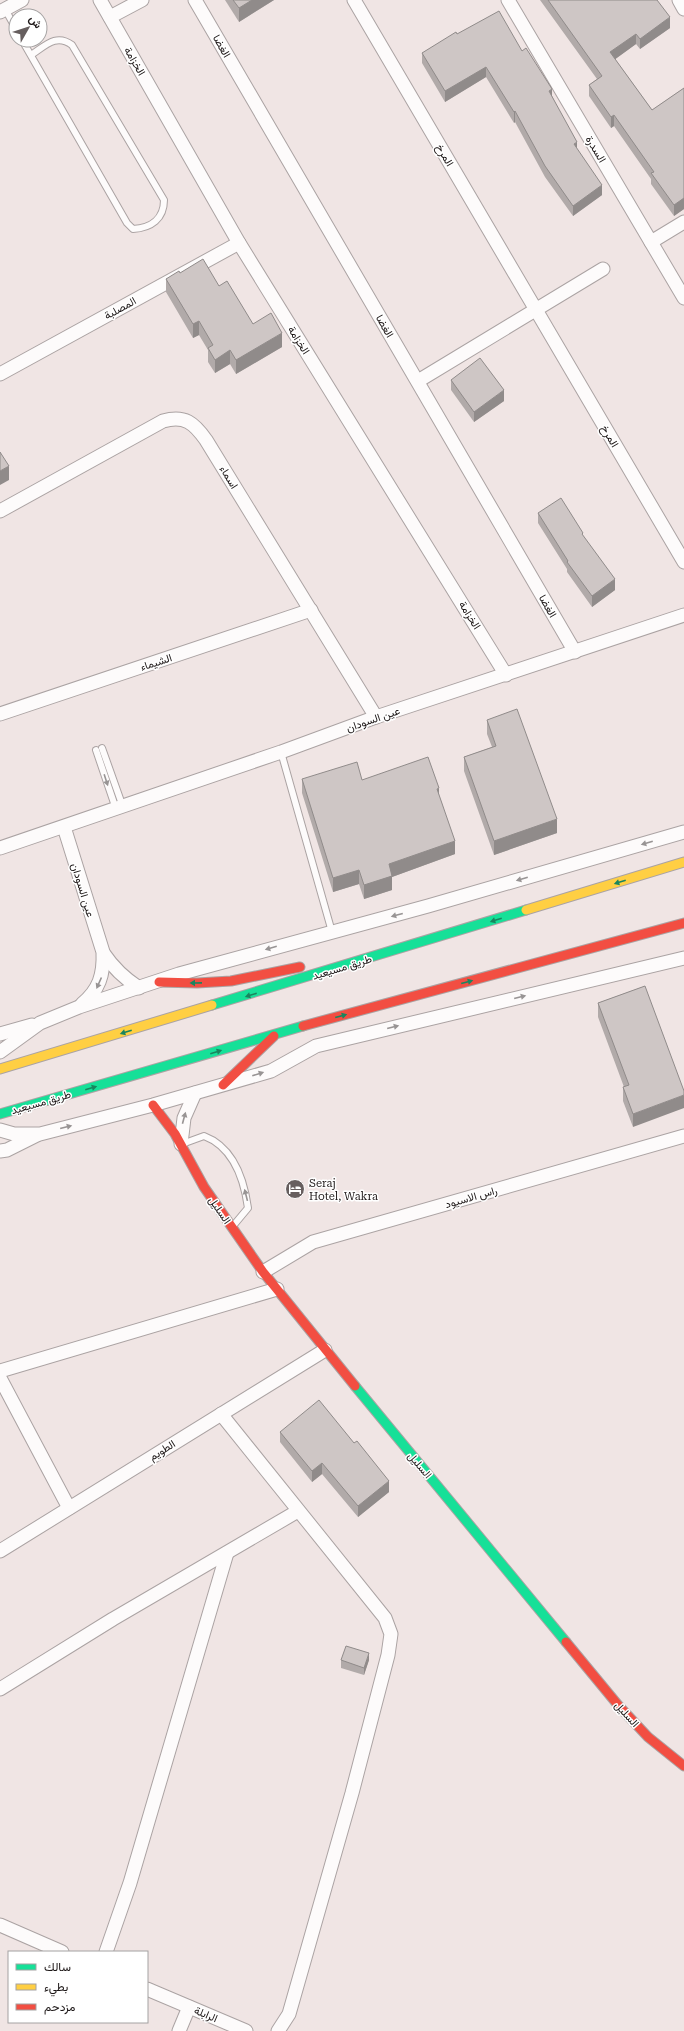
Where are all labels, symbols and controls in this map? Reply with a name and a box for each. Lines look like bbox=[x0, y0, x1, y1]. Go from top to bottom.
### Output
north arrow bbox=[8, 8, 48, 48]
text: ش bbox=[26, 13, 45, 31]
street label: الغضا bbox=[210, 32, 233, 60]
street label: الخزامة bbox=[121, 45, 148, 78]
street label: السدرة bbox=[583, 134, 609, 165]
street label: المرخ bbox=[432, 142, 456, 169]
street label: المصلبة bbox=[102, 294, 138, 322]
street label: الغضا bbox=[373, 312, 396, 340]
street label: الخزامة bbox=[285, 324, 312, 357]
street label: المرخ bbox=[597, 423, 621, 450]
street label: اسماء bbox=[216, 463, 241, 491]
street label: الغضا bbox=[536, 592, 559, 620]
street label: الخزامة bbox=[456, 599, 483, 632]
street label: الشيماء bbox=[139, 651, 174, 674]
street label: عين السودان bbox=[345, 704, 402, 735]
one-way arrow bbox=[103, 774, 109, 786]
one-way arrow bbox=[640, 840, 652, 846]
street label: عين السودان bbox=[68, 861, 97, 919]
one-way arrow bbox=[515, 876, 527, 882]
one-way arrow bbox=[614, 879, 626, 885]
one-way arrow bbox=[390, 912, 403, 918]
one-way arrow bbox=[489, 917, 501, 923]
one-way arrow bbox=[265, 945, 277, 951]
street label: طريق مسيعيد bbox=[311, 952, 373, 983]
one-way arrow bbox=[95, 977, 101, 989]
one-way arrow bbox=[461, 979, 473, 985]
one-way arrow bbox=[189, 980, 202, 986]
one-way arrow bbox=[245, 992, 257, 998]
one-way arrow bbox=[514, 994, 526, 1000]
one-way arrow bbox=[335, 1013, 347, 1019]
one-way arrow bbox=[387, 1024, 399, 1030]
one-way arrow bbox=[120, 1029, 132, 1035]
one-way arrow bbox=[211, 1049, 223, 1055]
one-way arrow bbox=[253, 1071, 265, 1077]
one-way arrow bbox=[86, 1085, 98, 1091]
street label: طريق مسيعيد bbox=[10, 1088, 72, 1117]
one-way arrow bbox=[181, 1112, 187, 1124]
one-way arrow bbox=[59, 1124, 72, 1130]
place label: Seraj Hotel, Wakra bbox=[309, 1177, 378, 1203]
hotel icon: Seraj Hotel, Wakra bbox=[284, 1178, 306, 1200]
street label: راس الاسيود bbox=[444, 1184, 499, 1211]
one-way arrow bbox=[243, 1189, 249, 1201]
street label: السليل bbox=[206, 1194, 233, 1226]
street label: الطويم bbox=[147, 1437, 178, 1464]
street label: السليل bbox=[405, 1450, 434, 1481]
street label: السليل bbox=[612, 1699, 642, 1730]
legend bbox=[8, 1951, 148, 2023]
text: سالك bbox=[44, 1960, 71, 1974]
text: بطيء bbox=[44, 1980, 68, 1997]
text: مزدحم bbox=[44, 2000, 75, 2015]
street label: الرابلة bbox=[192, 2004, 219, 2025]

